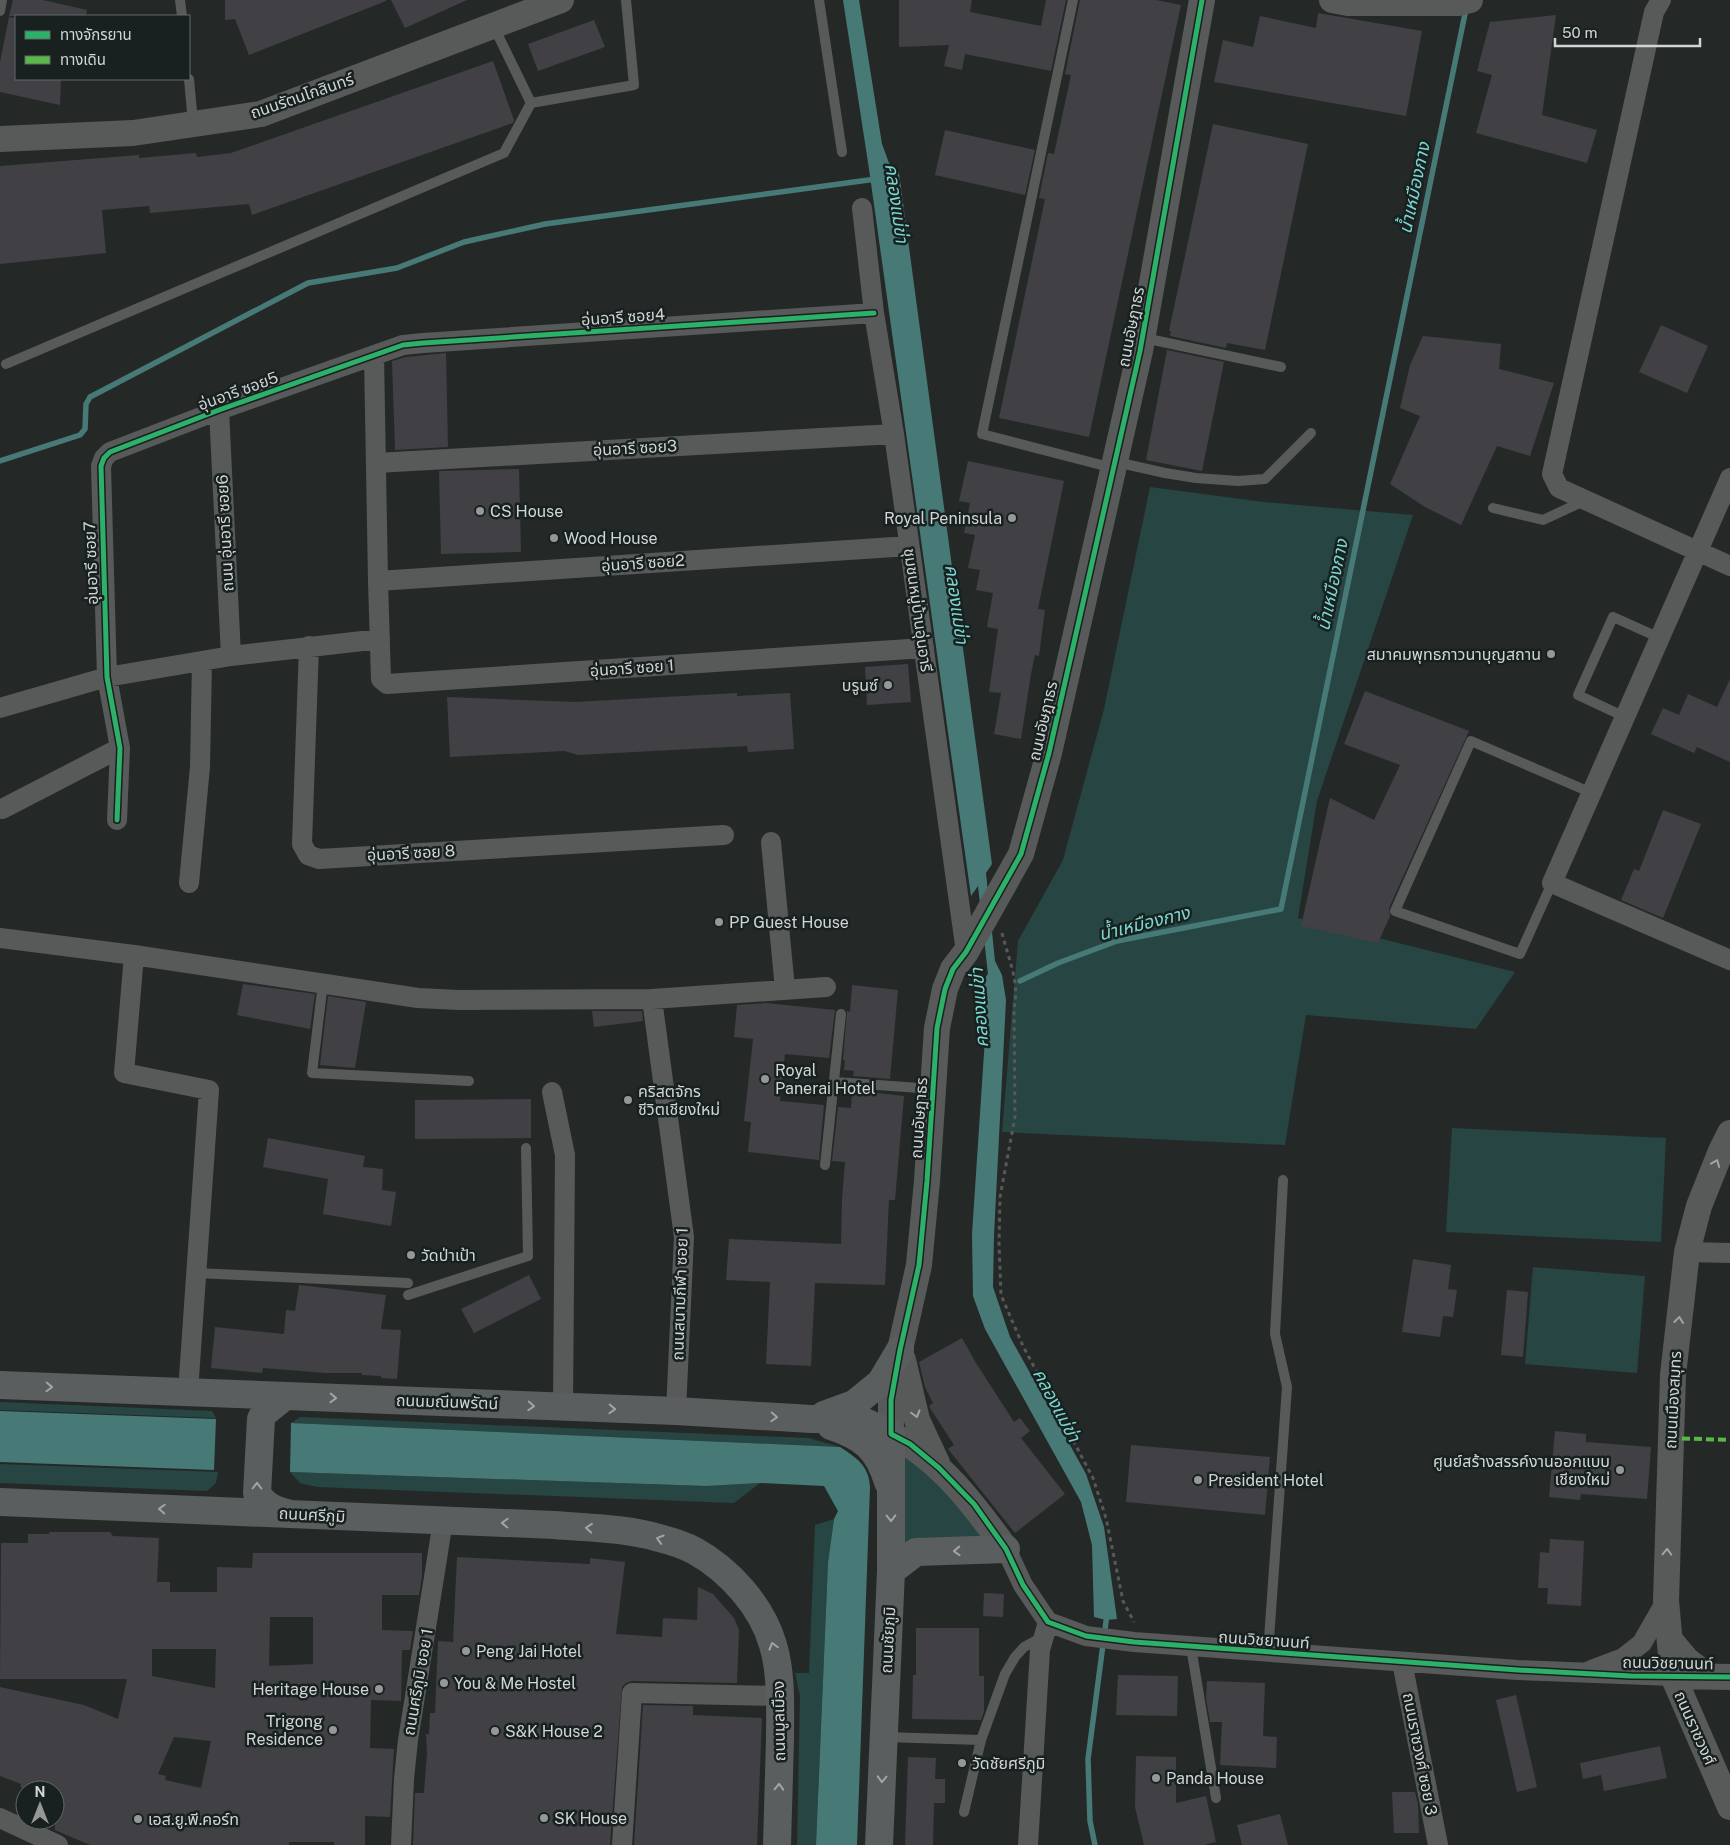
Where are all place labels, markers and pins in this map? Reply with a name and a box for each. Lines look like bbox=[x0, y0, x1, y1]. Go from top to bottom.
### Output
place label: CS House bbox=[490, 502, 563, 521]
marker: CS House bbox=[474, 505, 486, 517]
place label: Royal Peninsula bbox=[884, 509, 1002, 528]
marker: Royal Peninsula bbox=[1006, 512, 1018, 524]
place label: Wood House bbox=[564, 529, 658, 548]
marker: Wood House bbox=[548, 532, 560, 544]
place label: สมาคมพุทธภาวนาบุญสถาน bbox=[1367, 645, 1541, 664]
marker: สมาคมพุทธภาวนาบุญสถาน bbox=[1545, 648, 1557, 660]
place label: บรูนซ์ bbox=[842, 676, 878, 695]
marker: บรูนซ์ bbox=[882, 679, 894, 691]
place label: PP Guest House bbox=[729, 913, 849, 932]
marker: PP Guest House bbox=[713, 916, 725, 928]
place label: Royal Panerai Hotel bbox=[775, 1061, 876, 1098]
marker: Royal Panerai Hotel bbox=[759, 1073, 771, 1085]
place label: คริสตจักร ชีวิตเชียงใหม่ bbox=[638, 1082, 720, 1119]
marker: คริสตจักร ชีวิตเชียงใหม่ bbox=[622, 1094, 634, 1106]
place label: วัดป่าเป้า bbox=[421, 1246, 476, 1265]
marker: วัดป่าเป้า bbox=[405, 1249, 417, 1261]
place label: ศูนย์สร้างสรรค์งานออกแบบ เชียงใหม่ bbox=[1433, 1452, 1610, 1489]
marker: ศูนย์สร้างสรรค์งานออกแบบ เชียงใหม่ bbox=[1614, 1464, 1626, 1476]
place label: President Hotel bbox=[1208, 1471, 1324, 1490]
marker: President Hotel bbox=[1192, 1474, 1204, 1486]
place label: Peng Jai Hotel bbox=[476, 1642, 582, 1661]
marker: Peng Jai Hotel bbox=[460, 1645, 472, 1657]
place label: You & Me Hostel bbox=[454, 1674, 576, 1693]
marker: You & Me Hostel bbox=[438, 1677, 450, 1689]
place label: Heritage House bbox=[252, 1680, 369, 1699]
marker: Heritage House bbox=[373, 1683, 385, 1695]
place label: Trigong Residence bbox=[246, 1712, 323, 1749]
place label: S&K House 2 bbox=[505, 1722, 603, 1741]
marker: Trigong Residence bbox=[327, 1724, 339, 1736]
marker: S&K House 2 bbox=[489, 1725, 501, 1737]
place label: วัดชัยศรีภูมิ bbox=[972, 1754, 1045, 1773]
marker: วัดชัยศรีภูมิ bbox=[956, 1757, 968, 1769]
place label: Panda House bbox=[1166, 1769, 1264, 1788]
marker: Panda House bbox=[1150, 1772, 1162, 1784]
place label: SK House bbox=[554, 1809, 627, 1828]
place label: เอส.ยู.พี.คอร์ท bbox=[148, 1810, 239, 1829]
marker: SK House bbox=[538, 1812, 550, 1824]
marker: เอส.ยู.พี.คอร์ท bbox=[132, 1813, 144, 1825]

